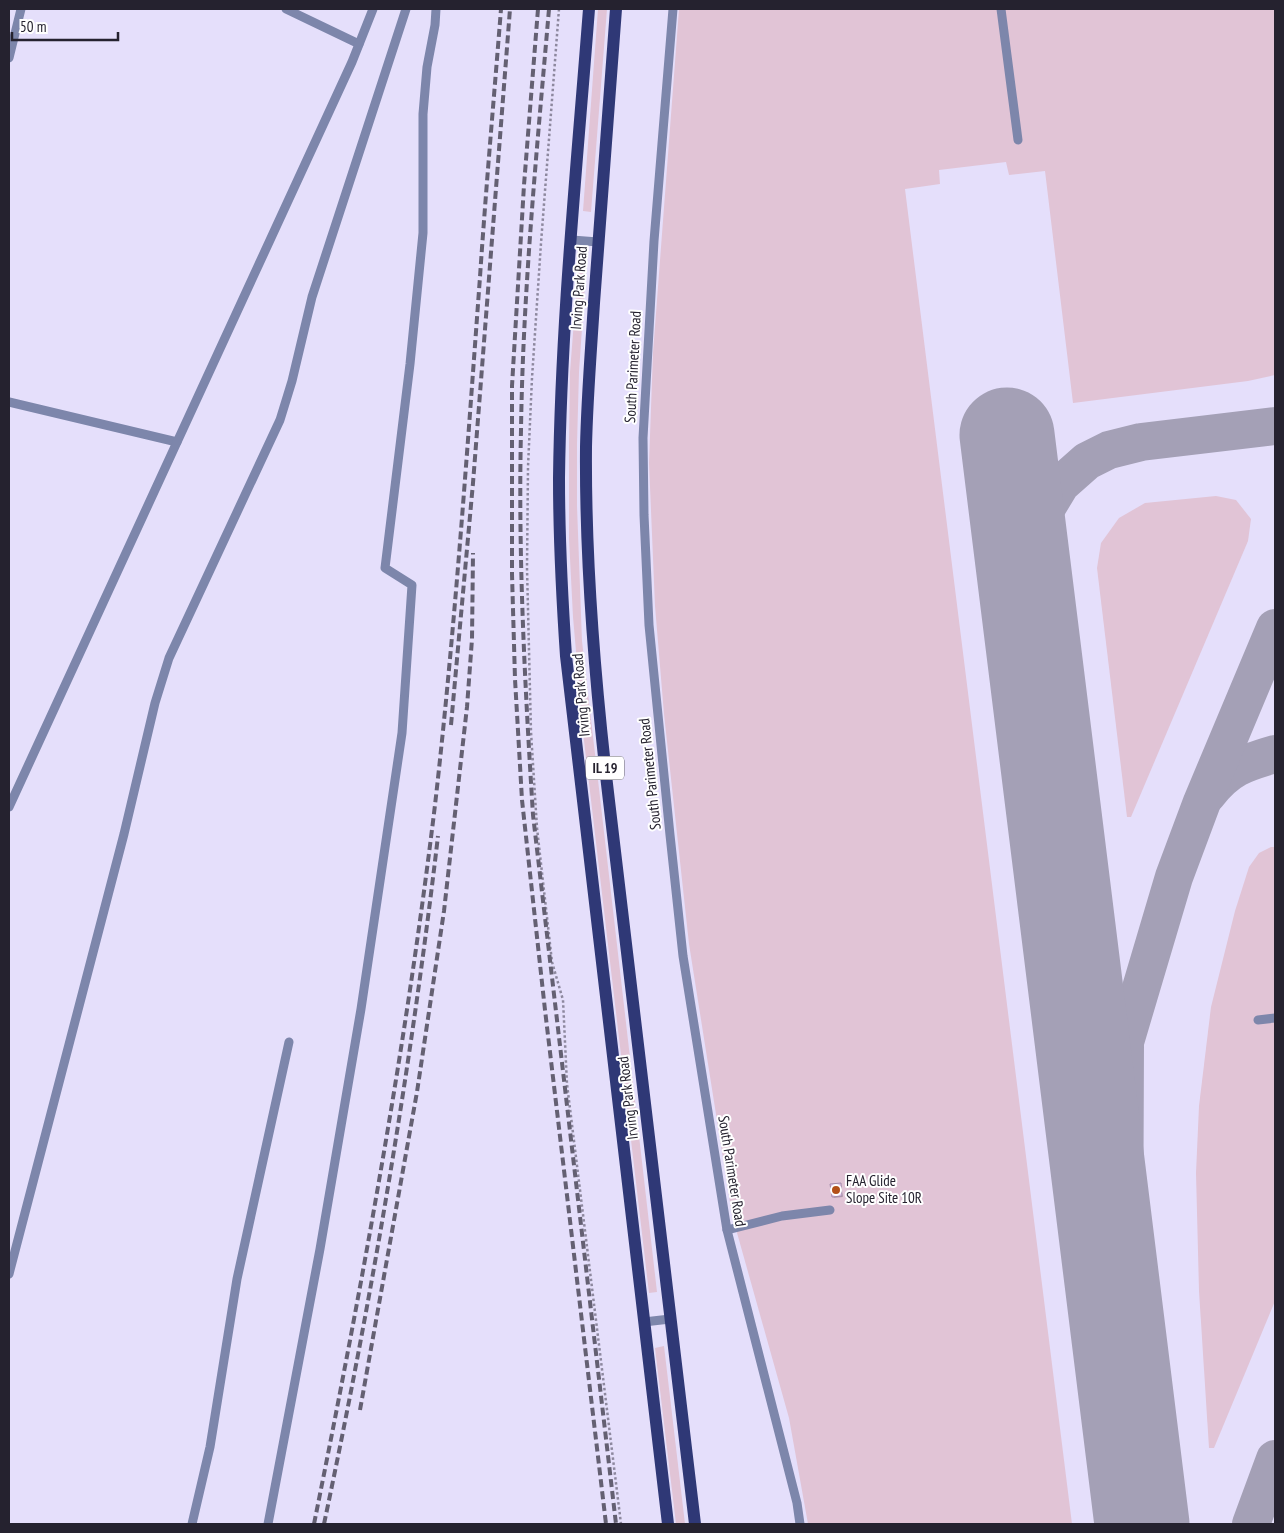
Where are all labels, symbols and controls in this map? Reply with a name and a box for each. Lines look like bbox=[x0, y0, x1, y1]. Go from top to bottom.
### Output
scale bar bbox=[12, 10, 119, 42]
text: 50 m bbox=[20, 17, 46, 36]
street label: Irving Park Road bbox=[566, 246, 591, 330]
street label: South Parimeter Road bbox=[620, 311, 645, 423]
street label: Irving Park Road bbox=[567, 653, 594, 738]
street label: South Parimeter Road bbox=[634, 717, 665, 831]
road number: IL 19 bbox=[586, 756, 624, 780]
street label: Irving Park Road bbox=[613, 1055, 642, 1141]
street label: South Parimeter Road bbox=[714, 1114, 751, 1228]
place label: FAA Glide Slope Site 10R bbox=[846, 1171, 922, 1207]
marker: FAA Glide Slope Site 10R bbox=[830, 1184, 842, 1196]

